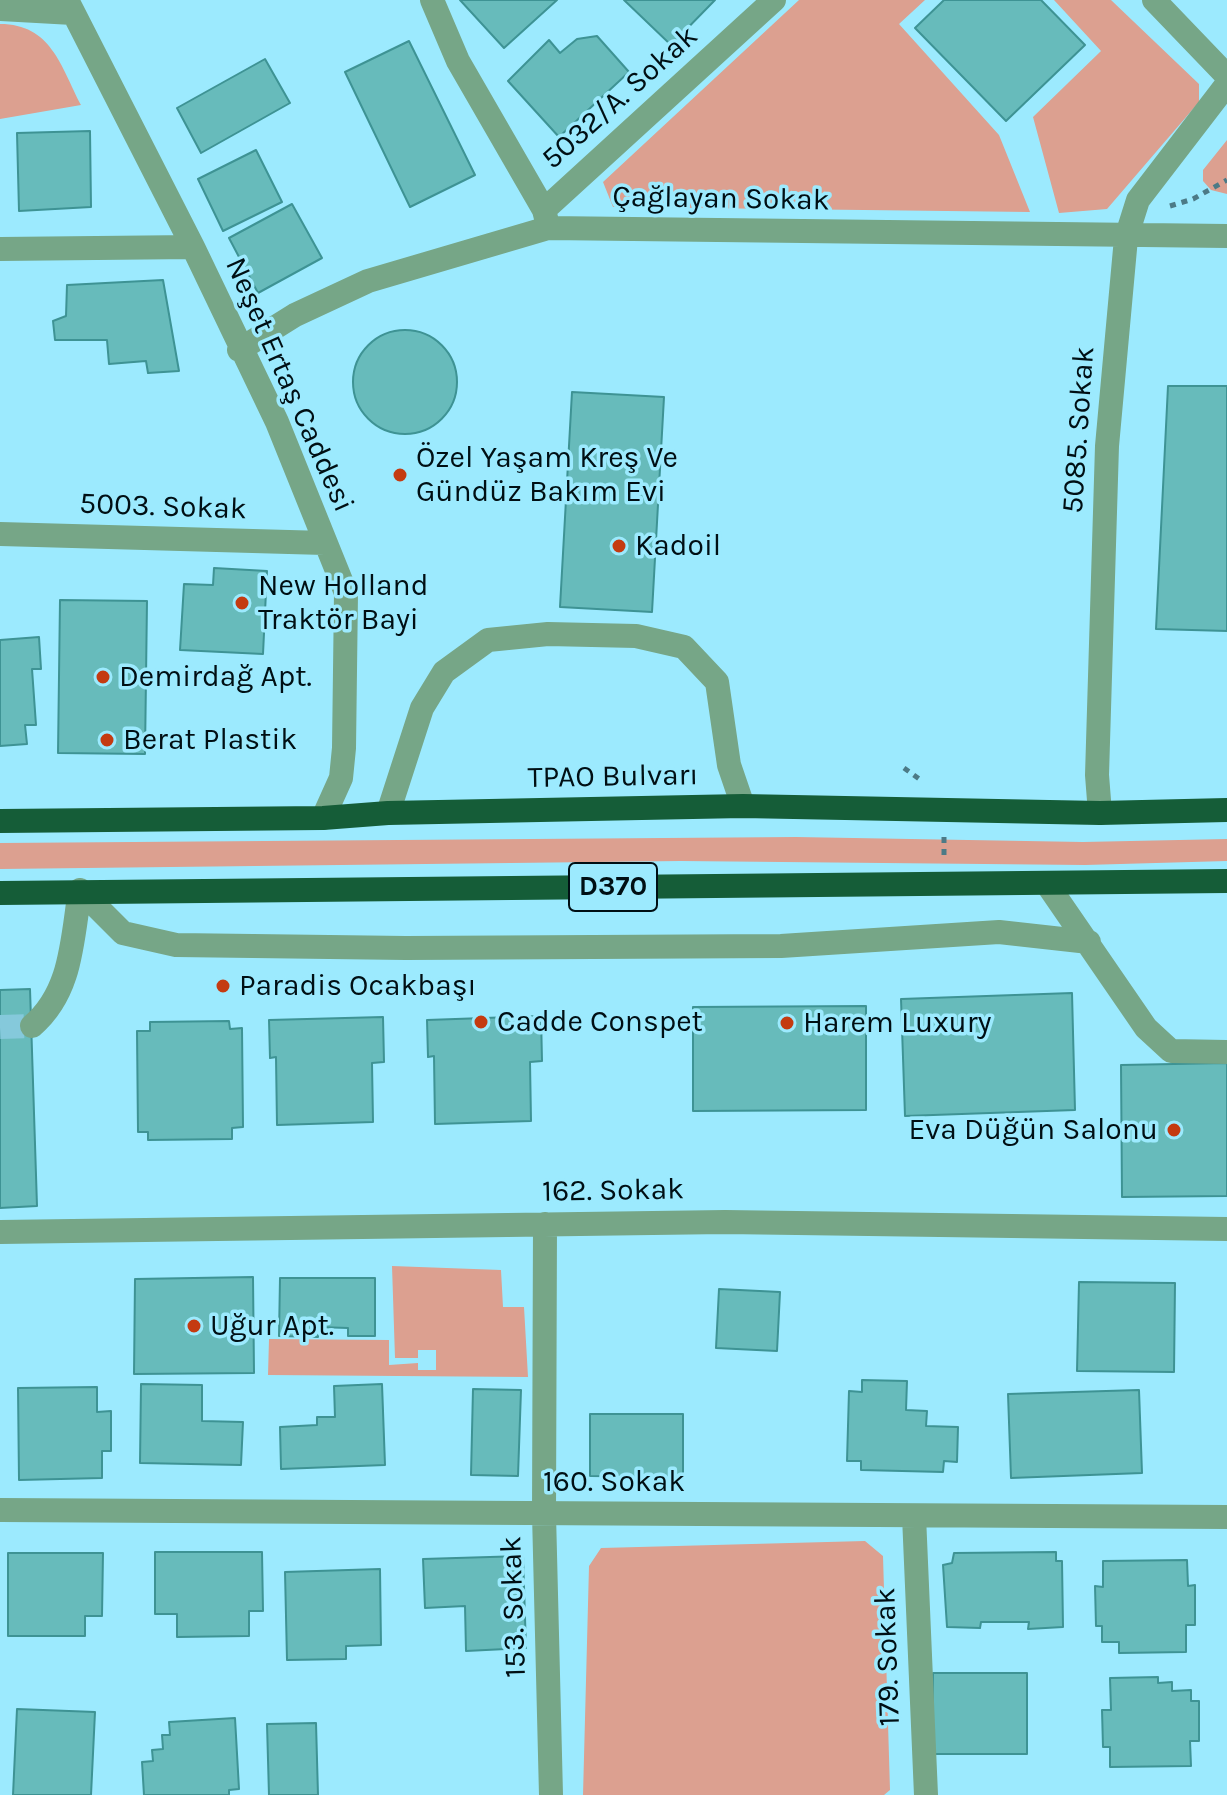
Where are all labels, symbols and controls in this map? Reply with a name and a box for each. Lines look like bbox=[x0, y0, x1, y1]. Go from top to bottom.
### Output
street label: 5032/A. Sokak bbox=[535, 19, 705, 177]
street label: Çağlayan Sokak bbox=[612, 179, 830, 219]
street label: Neşet Ertaş Caddesi bbox=[217, 252, 361, 518]
street label: 5085. Sokak bbox=[1055, 345, 1103, 515]
place label: Özel Yaşam Kreş Ve Gündüz Bakım Evi bbox=[416, 440, 678, 510]
marker: Özel Yaşam Kreş Ve Gündüz Bakım Evi bbox=[391, 466, 409, 484]
street label: 5003. Sokak bbox=[79, 486, 247, 528]
place label: Kadoil bbox=[635, 528, 721, 564]
marker: Kadoil bbox=[610, 537, 628, 555]
place label: New Holland Traktör Bayi bbox=[258, 568, 428, 638]
marker: New Holland Traktör Bayi bbox=[233, 594, 251, 612]
place label: Demirdağ Apt. bbox=[119, 659, 312, 695]
marker: Demirdağ Apt. bbox=[94, 668, 112, 686]
place label: Berat Plastik bbox=[123, 722, 297, 758]
marker: Berat Plastik bbox=[98, 731, 116, 749]
street label: TPAO Bulvarı bbox=[527, 758, 699, 796]
road number: D370 bbox=[569, 863, 657, 911]
place label: Paradis Ocakbaşı bbox=[239, 968, 476, 1004]
marker: Paradis Ocakbaşı bbox=[214, 977, 232, 995]
place label: Cadde Conspet bbox=[497, 1004, 703, 1040]
place label: Harem Luxury bbox=[803, 1005, 992, 1041]
marker: Cadde Conspet bbox=[472, 1013, 490, 1031]
marker: Harem Luxury bbox=[778, 1014, 796, 1032]
place label: Eva Düğün Salonu bbox=[908, 1112, 1158, 1148]
marker: Eva Düğün Salonu bbox=[1165, 1121, 1183, 1139]
street label: 162. Sokak bbox=[542, 1172, 684, 1210]
place label: Uğur Apt. bbox=[210, 1308, 334, 1344]
marker: Uğur Apt. bbox=[185, 1317, 203, 1335]
street label: 160. Sokak bbox=[543, 1464, 685, 1500]
street label: 153. Sokak bbox=[494, 1535, 534, 1679]
street label: 179. Sokak bbox=[868, 1587, 908, 1727]

